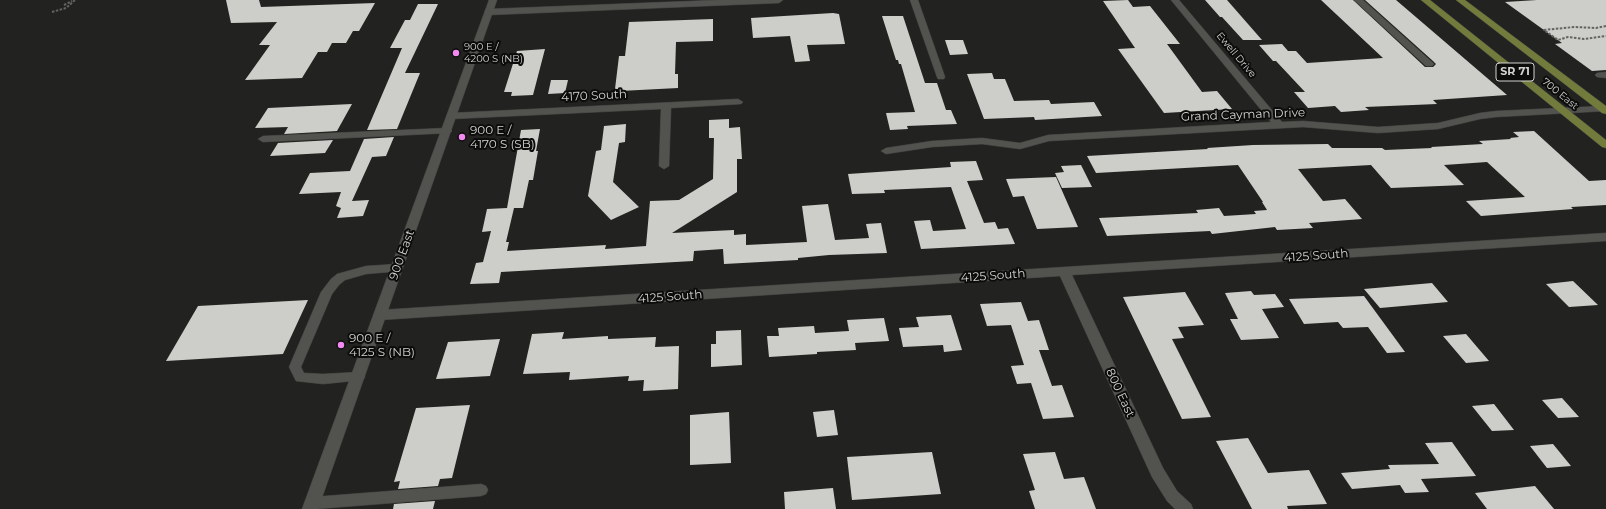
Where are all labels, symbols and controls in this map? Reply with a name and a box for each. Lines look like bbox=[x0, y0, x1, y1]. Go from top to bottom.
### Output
street label: Ewell Drive bbox=[1214, 30, 1258, 80]
place label: 900 E / 4200 S (NB) bbox=[464, 41, 523, 64]
marker: 900 E / 4200 S (NB) bbox=[451, 48, 461, 58]
road number: SR 71 bbox=[1496, 63, 1534, 81]
street label: 700 East bbox=[1540, 76, 1580, 112]
street label: 4170 South bbox=[561, 87, 627, 105]
street label: Grand Cayman Drive bbox=[1181, 106, 1305, 124]
place label: 900 E / 4170 S (SB) bbox=[470, 123, 535, 151]
marker: 900 E / 4170 S (SB) bbox=[457, 132, 467, 142]
street label: 900 East bbox=[386, 228, 418, 282]
street label: 4125 South bbox=[1283, 247, 1349, 265]
street label: 4125 South bbox=[960, 267, 1026, 285]
street label: 4125 South bbox=[637, 288, 703, 306]
place label: 900 E / 4125 S (NB) bbox=[349, 331, 415, 359]
marker: 900 E / 4125 S (NB) bbox=[336, 340, 346, 350]
street label: 800 East bbox=[1102, 366, 1138, 420]

